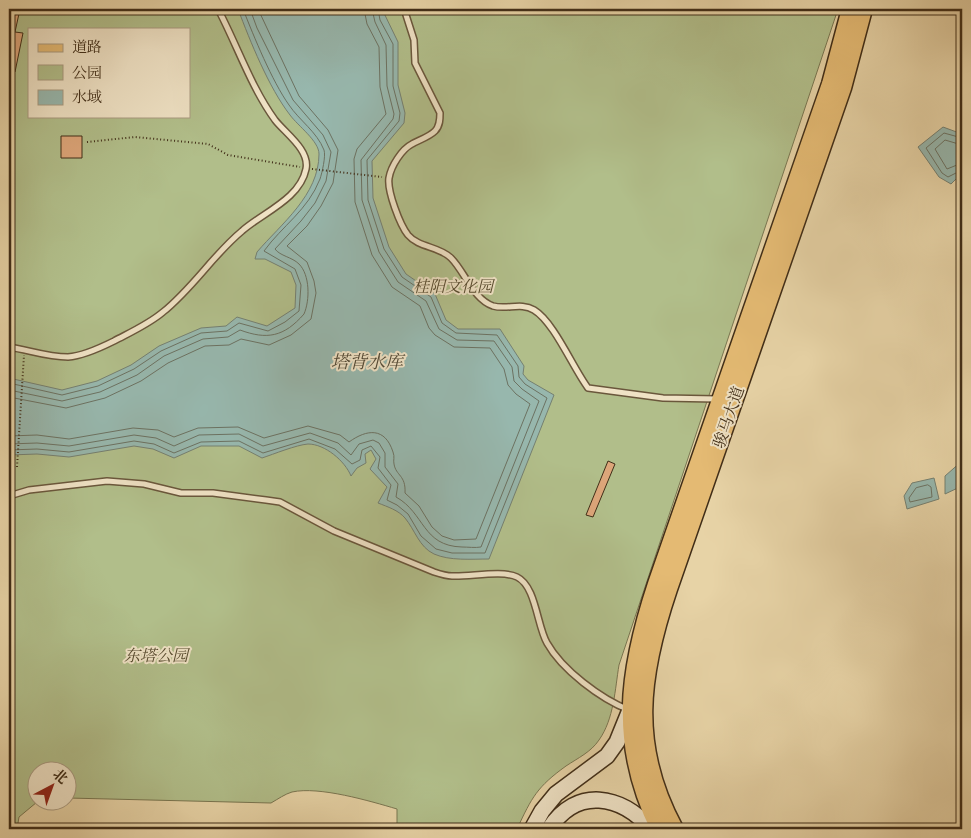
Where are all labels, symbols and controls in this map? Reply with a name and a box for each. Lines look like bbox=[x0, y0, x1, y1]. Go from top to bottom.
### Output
legend bbox=[28, 28, 190, 118]
text: 道路 bbox=[72, 36, 102, 57]
text: 公园 bbox=[72, 62, 102, 83]
text: 水域 bbox=[72, 86, 102, 107]
park label: 桂阳文化园 bbox=[413, 274, 496, 298]
water label: 塔背水库 bbox=[331, 348, 406, 375]
street label: 骏马大道 bbox=[706, 383, 750, 451]
park label: 东塔公园 bbox=[124, 643, 191, 667]
north arrow bbox=[28, 760, 78, 810]
text: 北 bbox=[49, 764, 72, 788]

